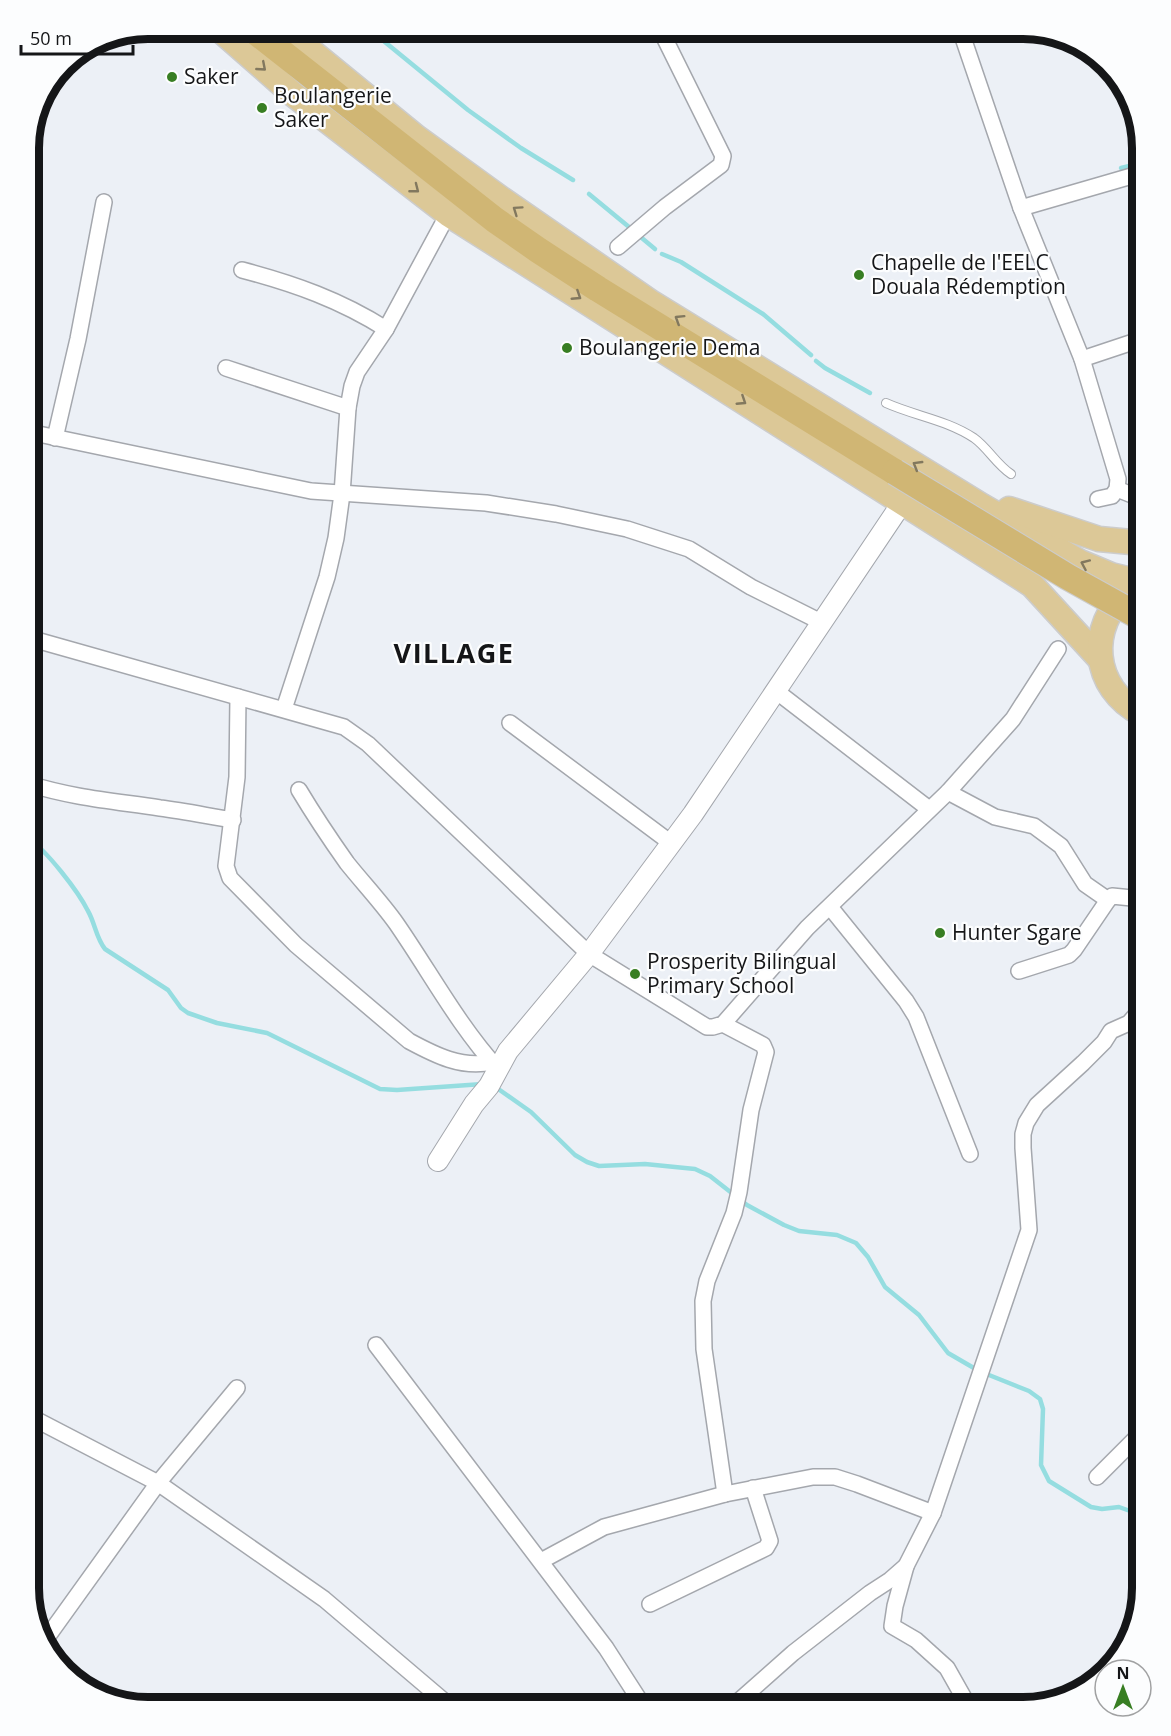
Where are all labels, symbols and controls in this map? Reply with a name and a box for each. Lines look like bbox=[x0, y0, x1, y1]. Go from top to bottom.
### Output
scale bar bbox=[21, 18, 134, 56]
text: 50 m bbox=[30, 26, 72, 50]
one-way arrow bbox=[255, 60, 266, 71]
place label: Saker bbox=[184, 62, 239, 90]
marker: Saker bbox=[165, 70, 179, 84]
place label: Boulangerie Saker bbox=[274, 81, 392, 133]
marker: Boulangerie Saker bbox=[255, 101, 269, 115]
one-way arrow bbox=[408, 181, 419, 192]
one-way arrow bbox=[513, 206, 524, 217]
place label: Chapelle de l'EELC Douala Rédemption bbox=[871, 248, 1066, 300]
marker: Chapelle de l'EELC Douala Rédemption bbox=[852, 268, 866, 282]
one-way arrow bbox=[571, 289, 582, 300]
one-way arrow bbox=[675, 315, 685, 327]
place label: Boulangerie Dema bbox=[579, 333, 760, 361]
marker: Boulangerie Dema bbox=[560, 341, 574, 355]
one-way arrow bbox=[736, 394, 746, 406]
one-way arrow bbox=[913, 460, 923, 472]
one-way arrow bbox=[1080, 559, 1091, 571]
district label: VILLAGE bbox=[394, 634, 514, 671]
place label: Hunter Sgare bbox=[952, 918, 1082, 946]
marker: Hunter Sgare bbox=[933, 926, 947, 940]
place label: Prosperity Bilingual Primary School bbox=[647, 947, 836, 999]
marker: Prosperity Bilingual Primary School bbox=[628, 967, 642, 981]
north arrow bbox=[1093, 1658, 1153, 1718]
text: N bbox=[1116, 1662, 1130, 1684]

